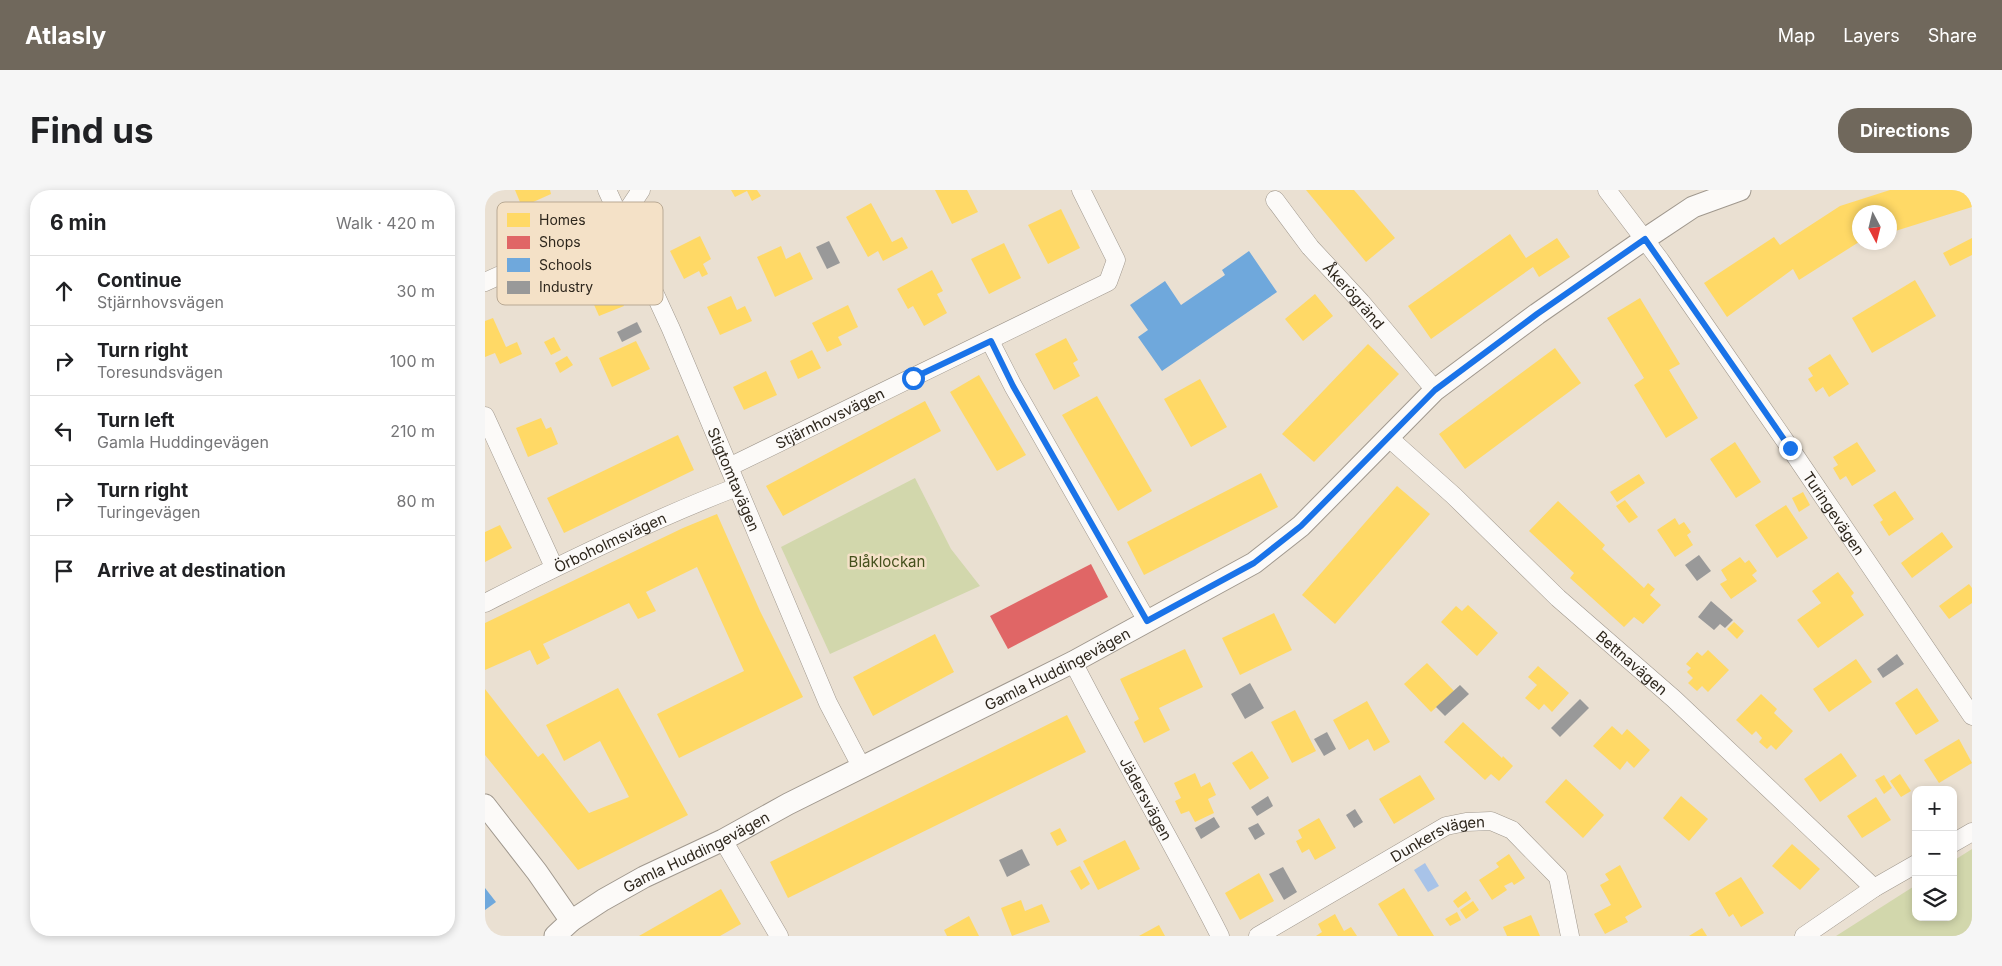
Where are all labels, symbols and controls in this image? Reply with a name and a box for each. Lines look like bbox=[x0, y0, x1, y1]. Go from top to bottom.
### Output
text: Atlasly bbox=[25, 21, 106, 50]
text: Map bbox=[1778, 25, 1815, 46]
text: Layers bbox=[1843, 25, 1900, 46]
text: Share bbox=[1928, 25, 1977, 46]
button: Directions bbox=[1838, 108, 1972, 153]
text: Find us bbox=[30, 109, 154, 151]
legend bbox=[497, 202, 663, 305]
north arrow bbox=[1852, 205, 1897, 250]
text: 6 min bbox=[50, 210, 107, 235]
text: Homes bbox=[539, 211, 586, 228]
text: Walk · 420 m bbox=[336, 213, 435, 233]
text: Shops bbox=[539, 233, 581, 250]
text: Schools bbox=[539, 256, 592, 273]
street label: Åkerögränd bbox=[1319, 258, 1389, 332]
text: Continue bbox=[97, 269, 182, 292]
icon: ahead bbox=[50, 277, 78, 305]
text: Industry bbox=[539, 278, 593, 295]
text: 30 m bbox=[397, 281, 435, 301]
text: Stjärnhovsvägen bbox=[97, 292, 224, 312]
text: Turn right bbox=[97, 339, 188, 362]
icon: right bbox=[50, 347, 78, 375]
text: 100 m bbox=[390, 351, 435, 371]
text: Toresundsvägen bbox=[97, 362, 223, 382]
route start bbox=[902, 367, 925, 390]
street label: Stjärnhovsvägen bbox=[772, 383, 887, 453]
text: Turn left bbox=[97, 409, 175, 432]
icon: left bbox=[50, 417, 78, 445]
text: 210 m bbox=[390, 421, 435, 441]
street label: Stigtomtavägen bbox=[704, 424, 764, 534]
text: Gamla Huddingevägen bbox=[97, 432, 269, 452]
route end bbox=[1779, 437, 1802, 460]
street label: Turingevägen bbox=[1799, 468, 1869, 559]
text: Turn right bbox=[97, 479, 188, 502]
icon: right bbox=[50, 487, 78, 515]
text: 80 m bbox=[396, 491, 435, 511]
text: Turingevägen bbox=[97, 502, 201, 522]
street label: Örboholmsvägen bbox=[551, 508, 669, 576]
park label: Blåklockan bbox=[849, 552, 925, 571]
icon: arrive bbox=[50, 557, 78, 585]
text: Arrive at destination bbox=[97, 559, 286, 582]
street label: Gamla Huddingevägen bbox=[981, 623, 1133, 714]
street label: Bettnavägen bbox=[1592, 626, 1672, 699]
street label: Jädersvägen bbox=[1116, 754, 1177, 843]
map controls bbox=[1912, 786, 1957, 921]
button: + bbox=[1912, 786, 1957, 831]
street label: Gamla Huddingevägen bbox=[619, 807, 772, 896]
street label: Dunkersvägen bbox=[1387, 812, 1485, 866]
button: − bbox=[1912, 831, 1957, 876]
button: layers bbox=[1912, 876, 1957, 921]

